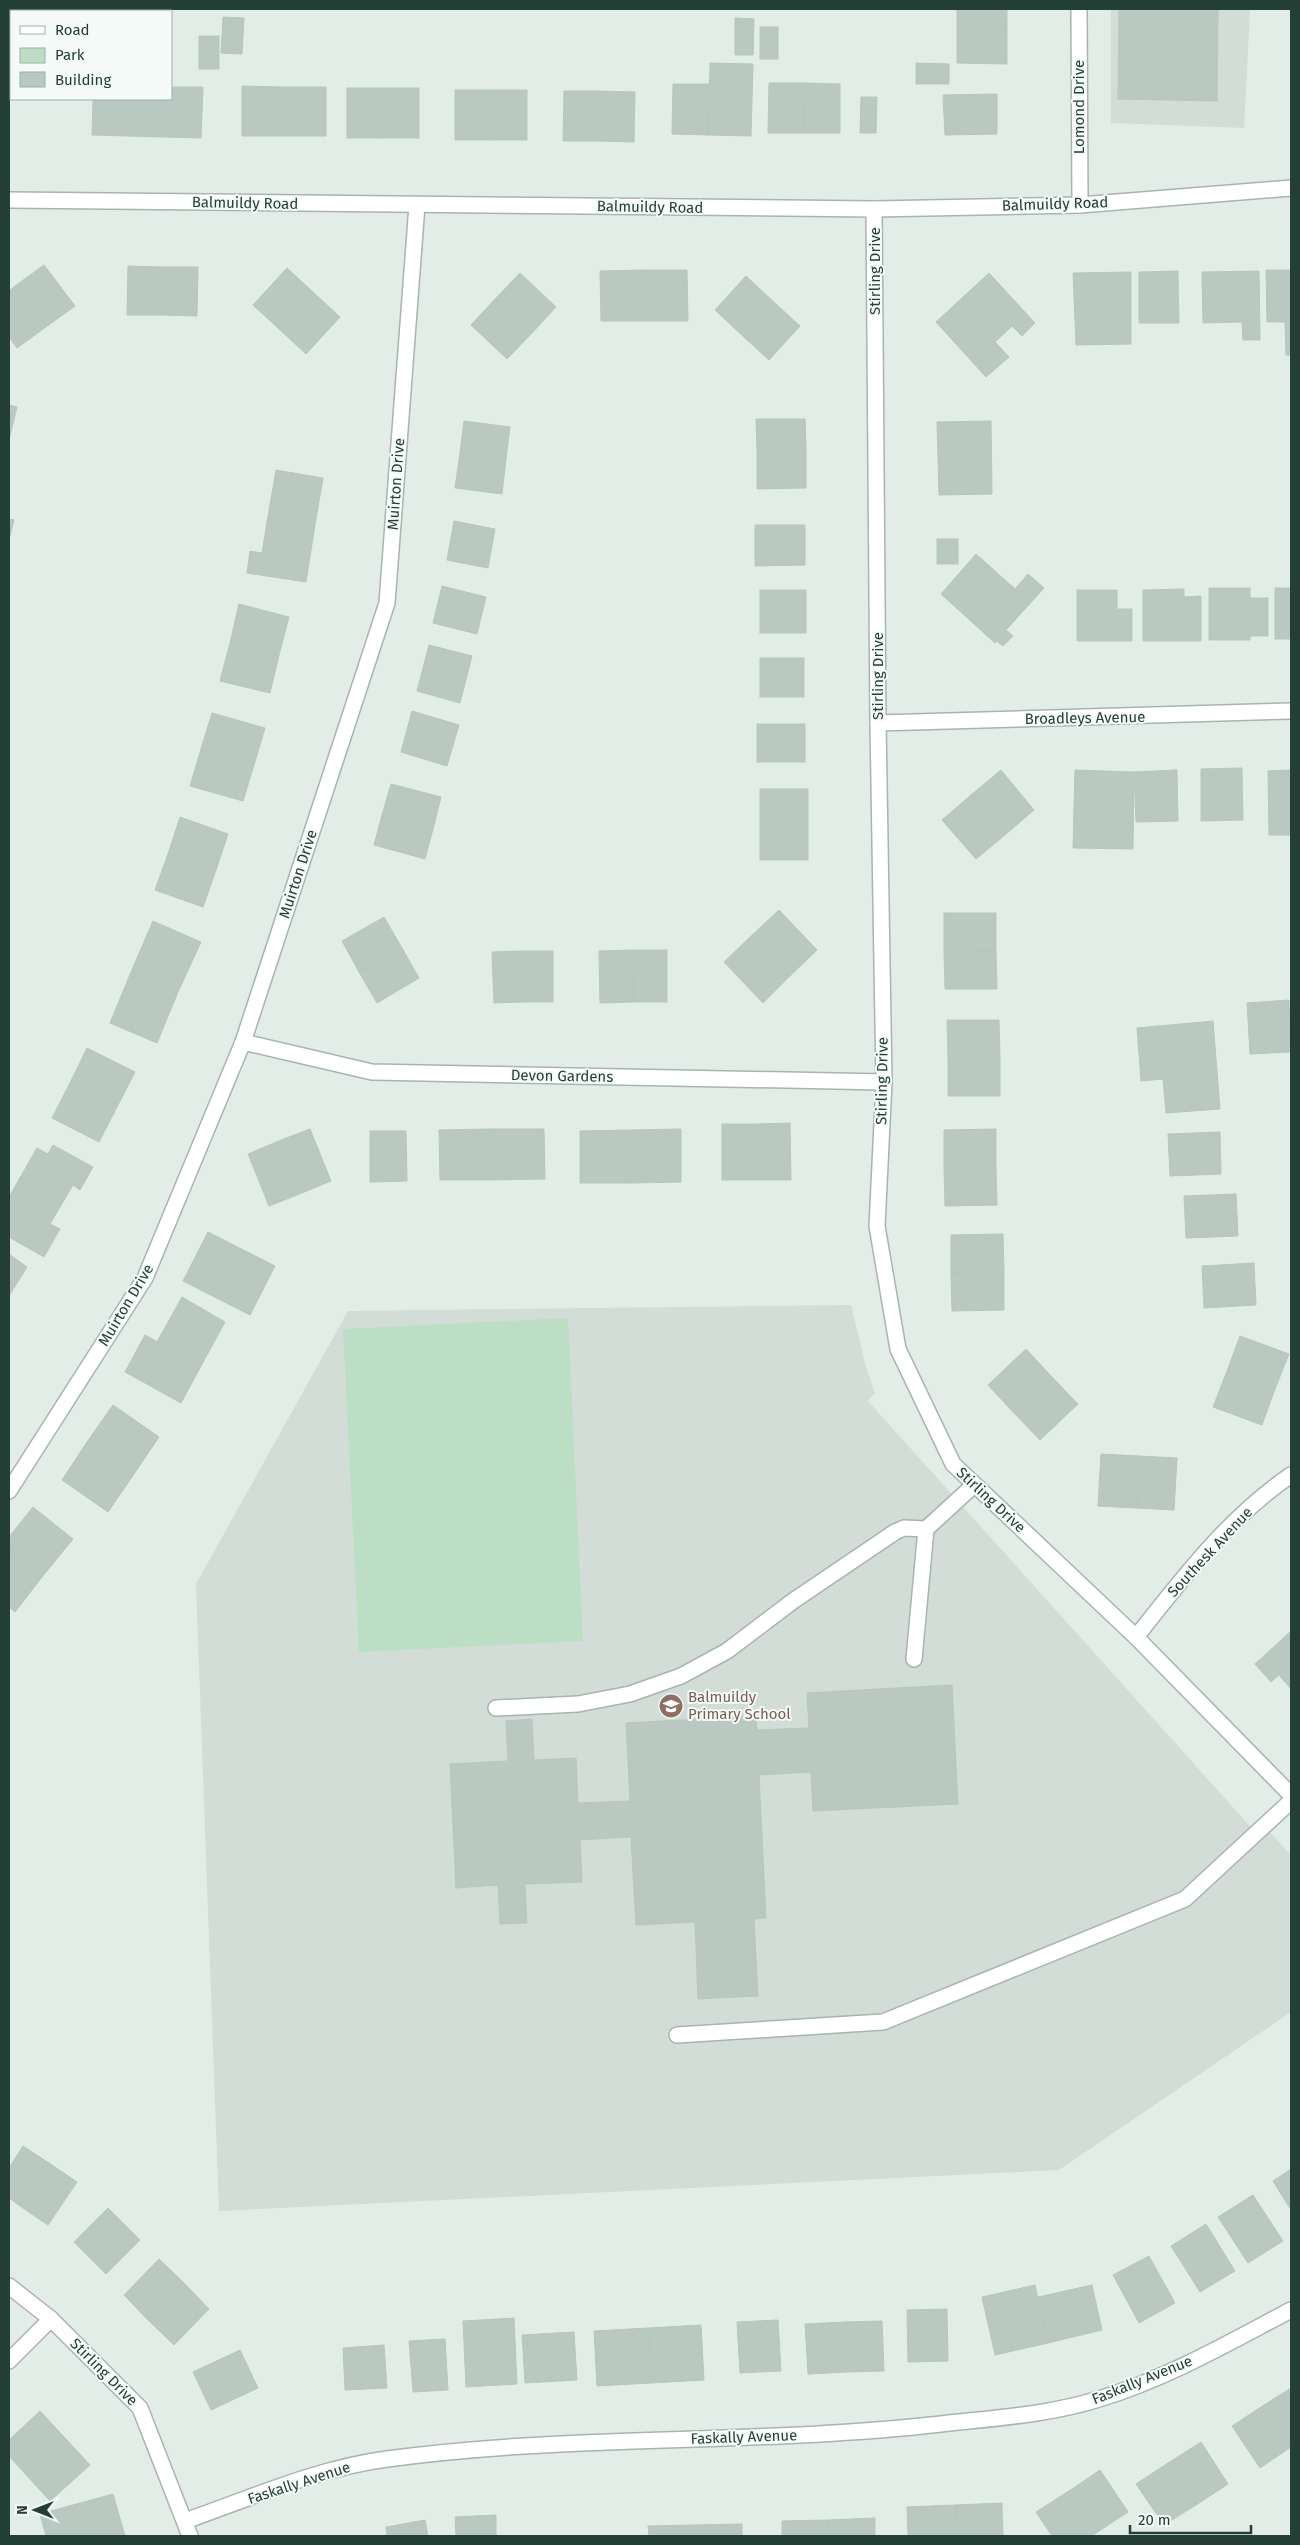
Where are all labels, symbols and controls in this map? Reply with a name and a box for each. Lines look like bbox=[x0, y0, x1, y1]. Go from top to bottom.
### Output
legend bbox=[10, 10, 172, 100]
text: Road bbox=[55, 21, 90, 39]
text: Park bbox=[55, 46, 85, 64]
street label: Lomond Drive bbox=[1070, 60, 1088, 154]
text: Building bbox=[55, 71, 111, 89]
street label: Balmuildy Road bbox=[192, 193, 298, 213]
street label: Balmuildy Road bbox=[1001, 193, 1109, 215]
street label: Balmuildy Road bbox=[597, 197, 703, 217]
street label: Stirling Drive bbox=[866, 227, 884, 315]
street label: Muirton Drive bbox=[384, 437, 408, 531]
street label: Stirling Drive bbox=[869, 632, 887, 720]
street label: Broadleys Avenue bbox=[1025, 708, 1145, 728]
street label: Muirton Drive bbox=[275, 827, 321, 921]
street label: Stirling Drive bbox=[872, 1037, 892, 1125]
street label: Devon Gardens bbox=[511, 1066, 613, 1086]
street label: Muirton Drive bbox=[95, 1261, 157, 1349]
street label: Stirling Drive bbox=[953, 1463, 1029, 1537]
street label: Southesk Avenue bbox=[1164, 1503, 1256, 1601]
place label: Balmuildy Primary School bbox=[688, 1688, 791, 1723]
school or university icon: Balmuildy Primary School bbox=[658, 1693, 684, 1719]
street label: Stirling Drive bbox=[67, 2335, 141, 2409]
street label: Faskally Avenue bbox=[1089, 2352, 1195, 2408]
street label: Faskally Avenue bbox=[690, 2426, 798, 2448]
street label: Faskally Avenue bbox=[245, 2458, 353, 2508]
north arrow bbox=[10, 2485, 60, 2535]
scale bar bbox=[1130, 2502, 1251, 2534]
text: N bbox=[14, 2505, 31, 2515]
text: 20 m bbox=[1138, 2511, 1171, 2529]

